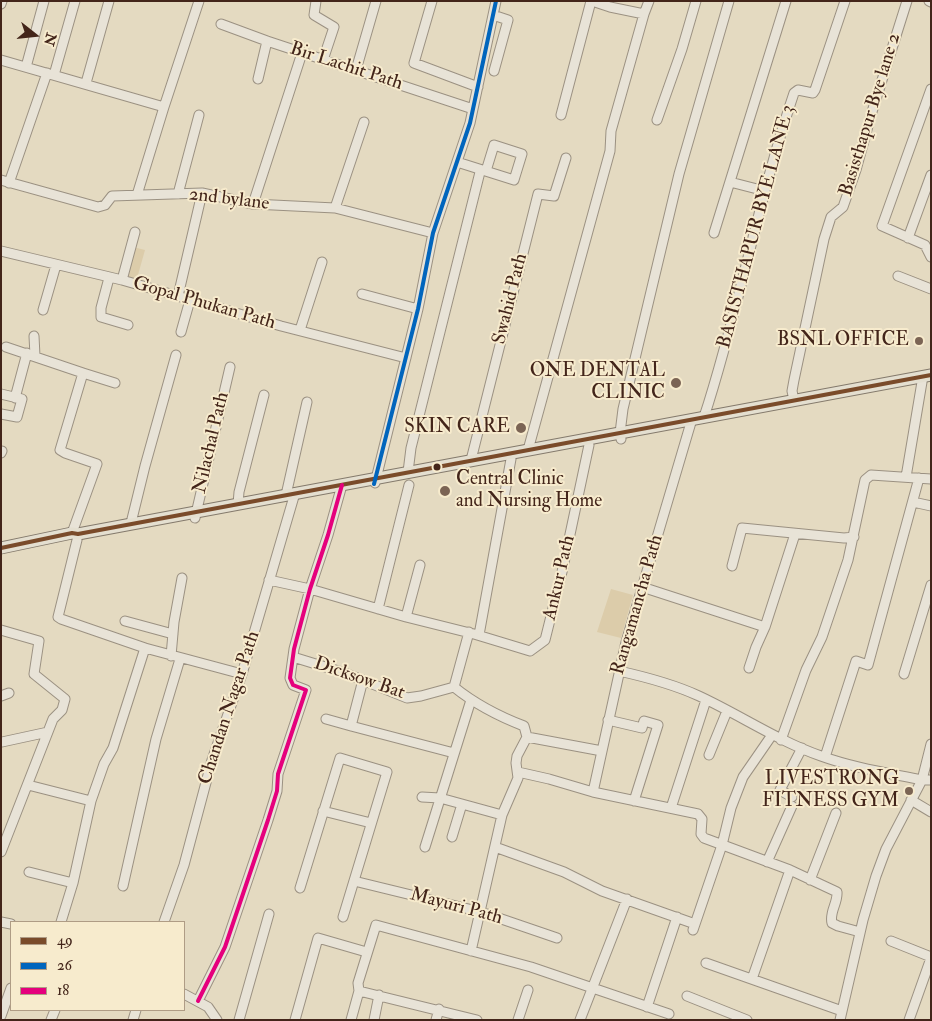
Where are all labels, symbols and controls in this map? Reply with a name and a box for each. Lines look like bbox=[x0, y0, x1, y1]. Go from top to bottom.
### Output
north arrow bbox=[10, 10, 60, 60]
text: N bbox=[40, 31, 60, 48]
street label: Basisthapur Bye lane 2 bbox=[835, 31, 907, 199]
street label: Bir Lachit Path bbox=[287, 38, 405, 96]
street label: BASISTHAPUR BYE LANE 3 bbox=[713, 103, 801, 351]
street label: 2nd bylane bbox=[188, 184, 270, 216]
street label: Swahid Path bbox=[489, 251, 533, 347]
street label: Gopal Phukan Path bbox=[130, 273, 278, 335]
place label: BSNL OFFICE bbox=[777, 330, 909, 352]
marker: BSNL OFFICE bbox=[913, 335, 925, 347]
place label: ONE DENTAL CLINIC bbox=[530, 361, 665, 405]
marker: ONE DENTAL CLINIC bbox=[669, 376, 683, 390]
street label: Nilachal Path bbox=[189, 390, 235, 496]
place label: SKIN CARE bbox=[404, 417, 510, 439]
marker: SKIN CARE bbox=[514, 421, 528, 435]
unlabelled marker bbox=[432, 462, 442, 472]
place label: Central Clinic and Nursing Home bbox=[456, 469, 602, 513]
marker: Central Clinic and Nursing Home bbox=[438, 484, 452, 498]
street label: Rangamancha Path bbox=[607, 532, 669, 678]
street label: Ankur Path bbox=[539, 533, 581, 623]
street label: Chandan Nagar Path bbox=[195, 629, 265, 787]
street label: Dicksow Bat bbox=[311, 653, 407, 705]
place label: LIVESTRONG FITNESS GYM bbox=[762, 769, 899, 813]
marker: LIVESTRONG FITNESS GYM bbox=[903, 785, 915, 797]
street label: Mayuri Path bbox=[407, 884, 505, 930]
legend bbox=[10, 921, 185, 1011]
text: 49 bbox=[57, 931, 73, 950]
text: 26 bbox=[57, 956, 72, 975]
text: 18 bbox=[57, 981, 69, 1000]

